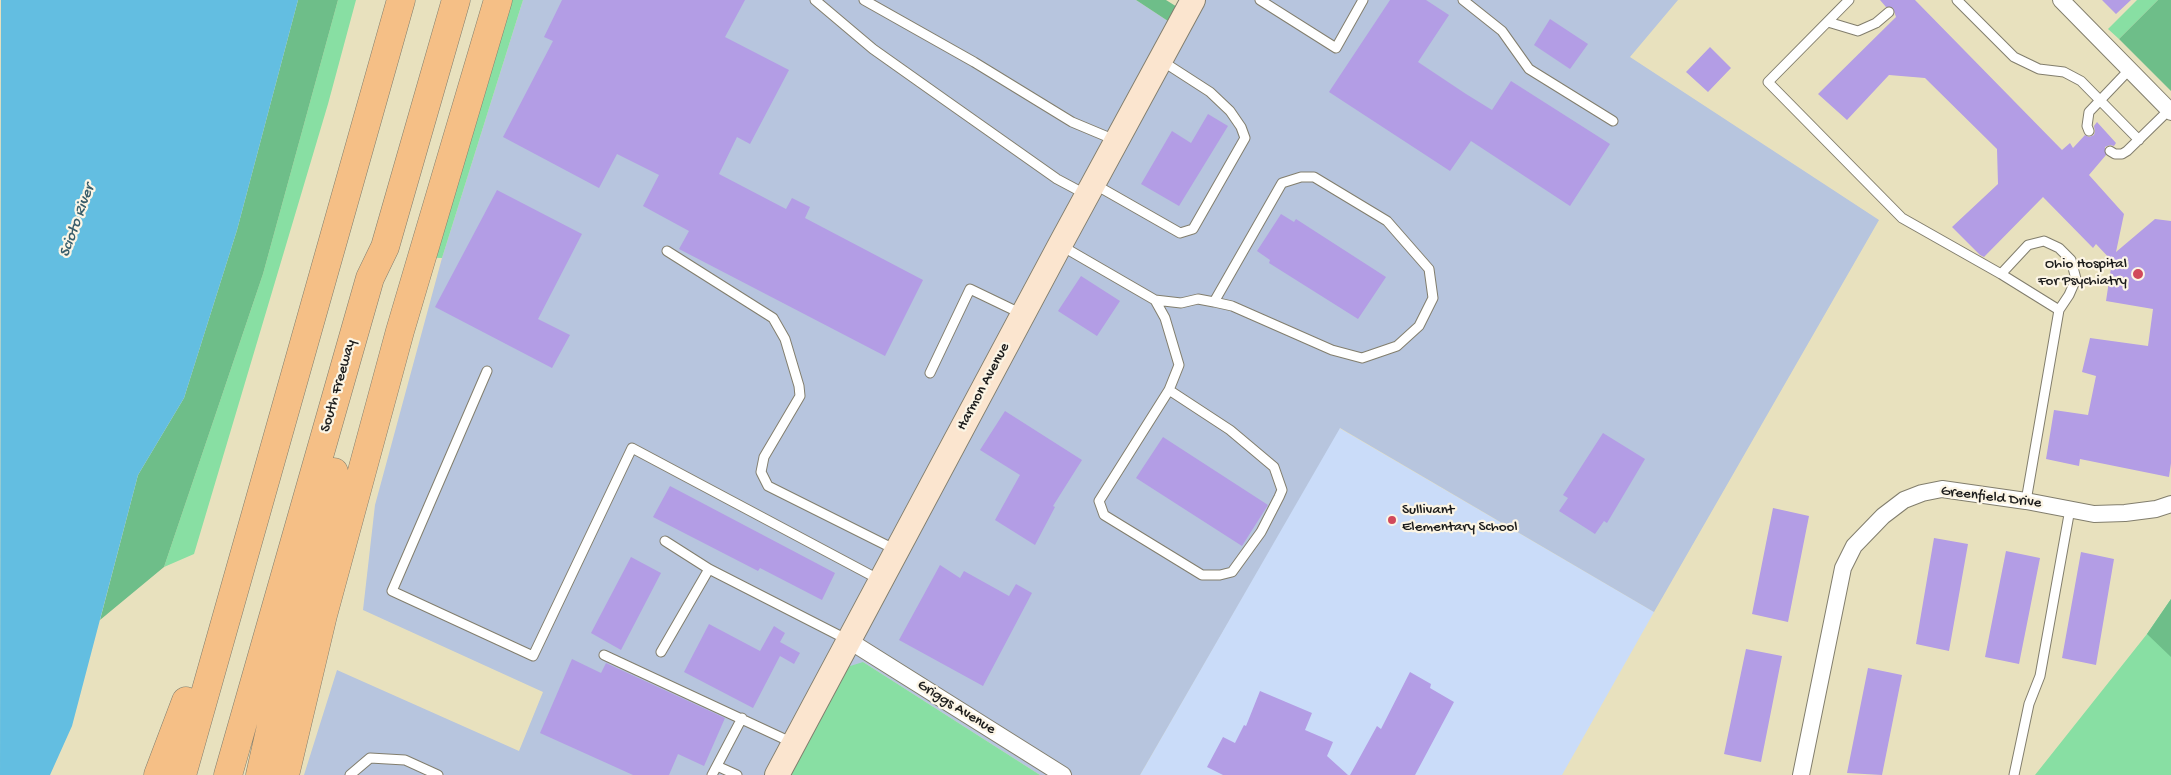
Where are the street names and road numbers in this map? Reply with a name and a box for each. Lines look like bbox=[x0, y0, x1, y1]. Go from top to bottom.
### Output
street label: South Freeway bbox=[317, 338, 361, 434]
street label: Harmon Avenue bbox=[953, 340, 1015, 434]
street label: Greenfield Drive bbox=[1940, 483, 2042, 513]
street label: Griggs Avenue bbox=[913, 677, 999, 739]

